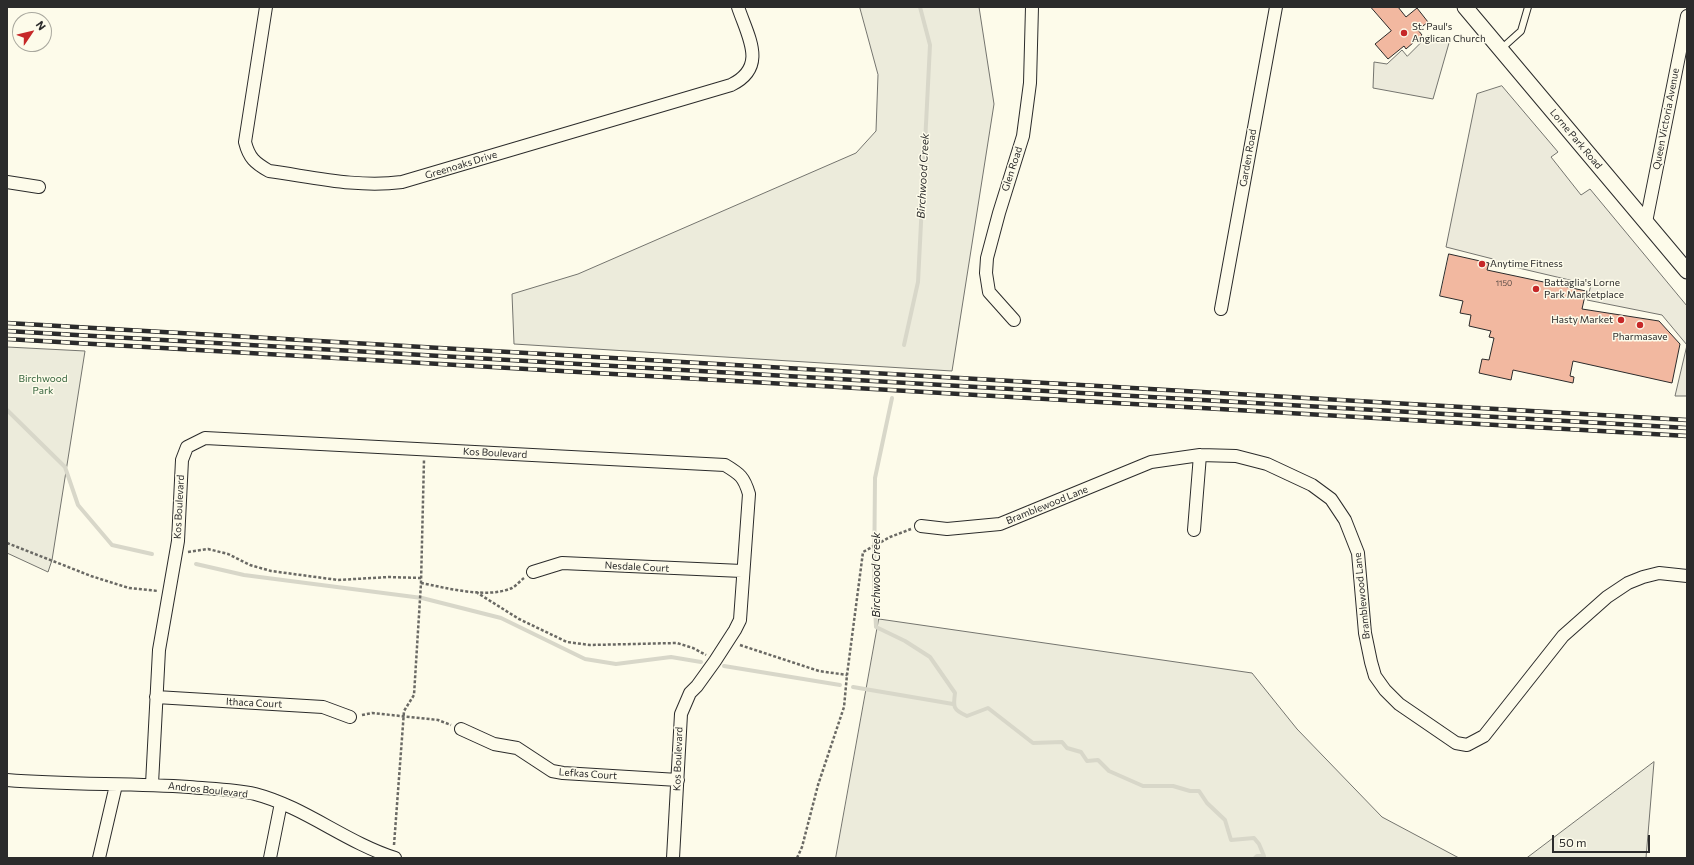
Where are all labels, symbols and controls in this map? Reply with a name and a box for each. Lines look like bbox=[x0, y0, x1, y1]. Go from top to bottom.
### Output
north arrow bbox=[12, 12, 52, 52]
text: N bbox=[34, 18, 49, 33]
place label: St. Paul's Anglican Church bbox=[1412, 21, 1486, 44]
marker: St. Paul's Anglican Church bbox=[1399, 28, 1409, 38]
street label: Queen Victoria Avenue bbox=[1650, 67, 1682, 171]
street label: Lorne Park Road bbox=[1547, 106, 1605, 172]
street label: Garden Road bbox=[1237, 128, 1259, 188]
water label: Birchwood Creek bbox=[914, 133, 932, 219]
street label: Glen Road bbox=[999, 145, 1025, 193]
street label: Greenoaks Drive bbox=[424, 148, 498, 182]
place label: Anytime Fitness bbox=[1490, 258, 1563, 270]
marker: Anytime Fitness bbox=[1477, 259, 1487, 269]
place label: Battaglia's Lorne Park Marketplace bbox=[1544, 277, 1624, 300]
house number: 1150 bbox=[1496, 278, 1512, 288]
marker: Battaglia's Lorne Park Marketplace bbox=[1531, 284, 1541, 294]
place label: Hasty Market bbox=[1551, 314, 1613, 326]
marker: Hasty Market bbox=[1616, 315, 1626, 325]
marker: Pharmasave bbox=[1635, 320, 1645, 330]
place label: Pharmasave bbox=[1612, 331, 1668, 343]
park label: Birchwood Park bbox=[19, 373, 67, 396]
street label: Kos Boulevard bbox=[463, 445, 527, 461]
street label: Kos Boulevard bbox=[171, 475, 187, 539]
street label: Bramblewood Lane bbox=[1004, 483, 1090, 527]
water label: Birchwood Creek bbox=[869, 532, 883, 618]
street label: Bramblewood Lane bbox=[1351, 552, 1373, 640]
street label: Nesdale Court bbox=[604, 559, 670, 575]
street label: Ithaca Court bbox=[225, 696, 283, 710]
street label: Kos Boulevard bbox=[671, 727, 685, 791]
street label: Lefkas Court bbox=[558, 766, 618, 782]
street label: Andros Boulevard bbox=[168, 780, 248, 800]
scale bar bbox=[1554, 827, 1652, 853]
text: 50 m bbox=[1559, 835, 1587, 849]

